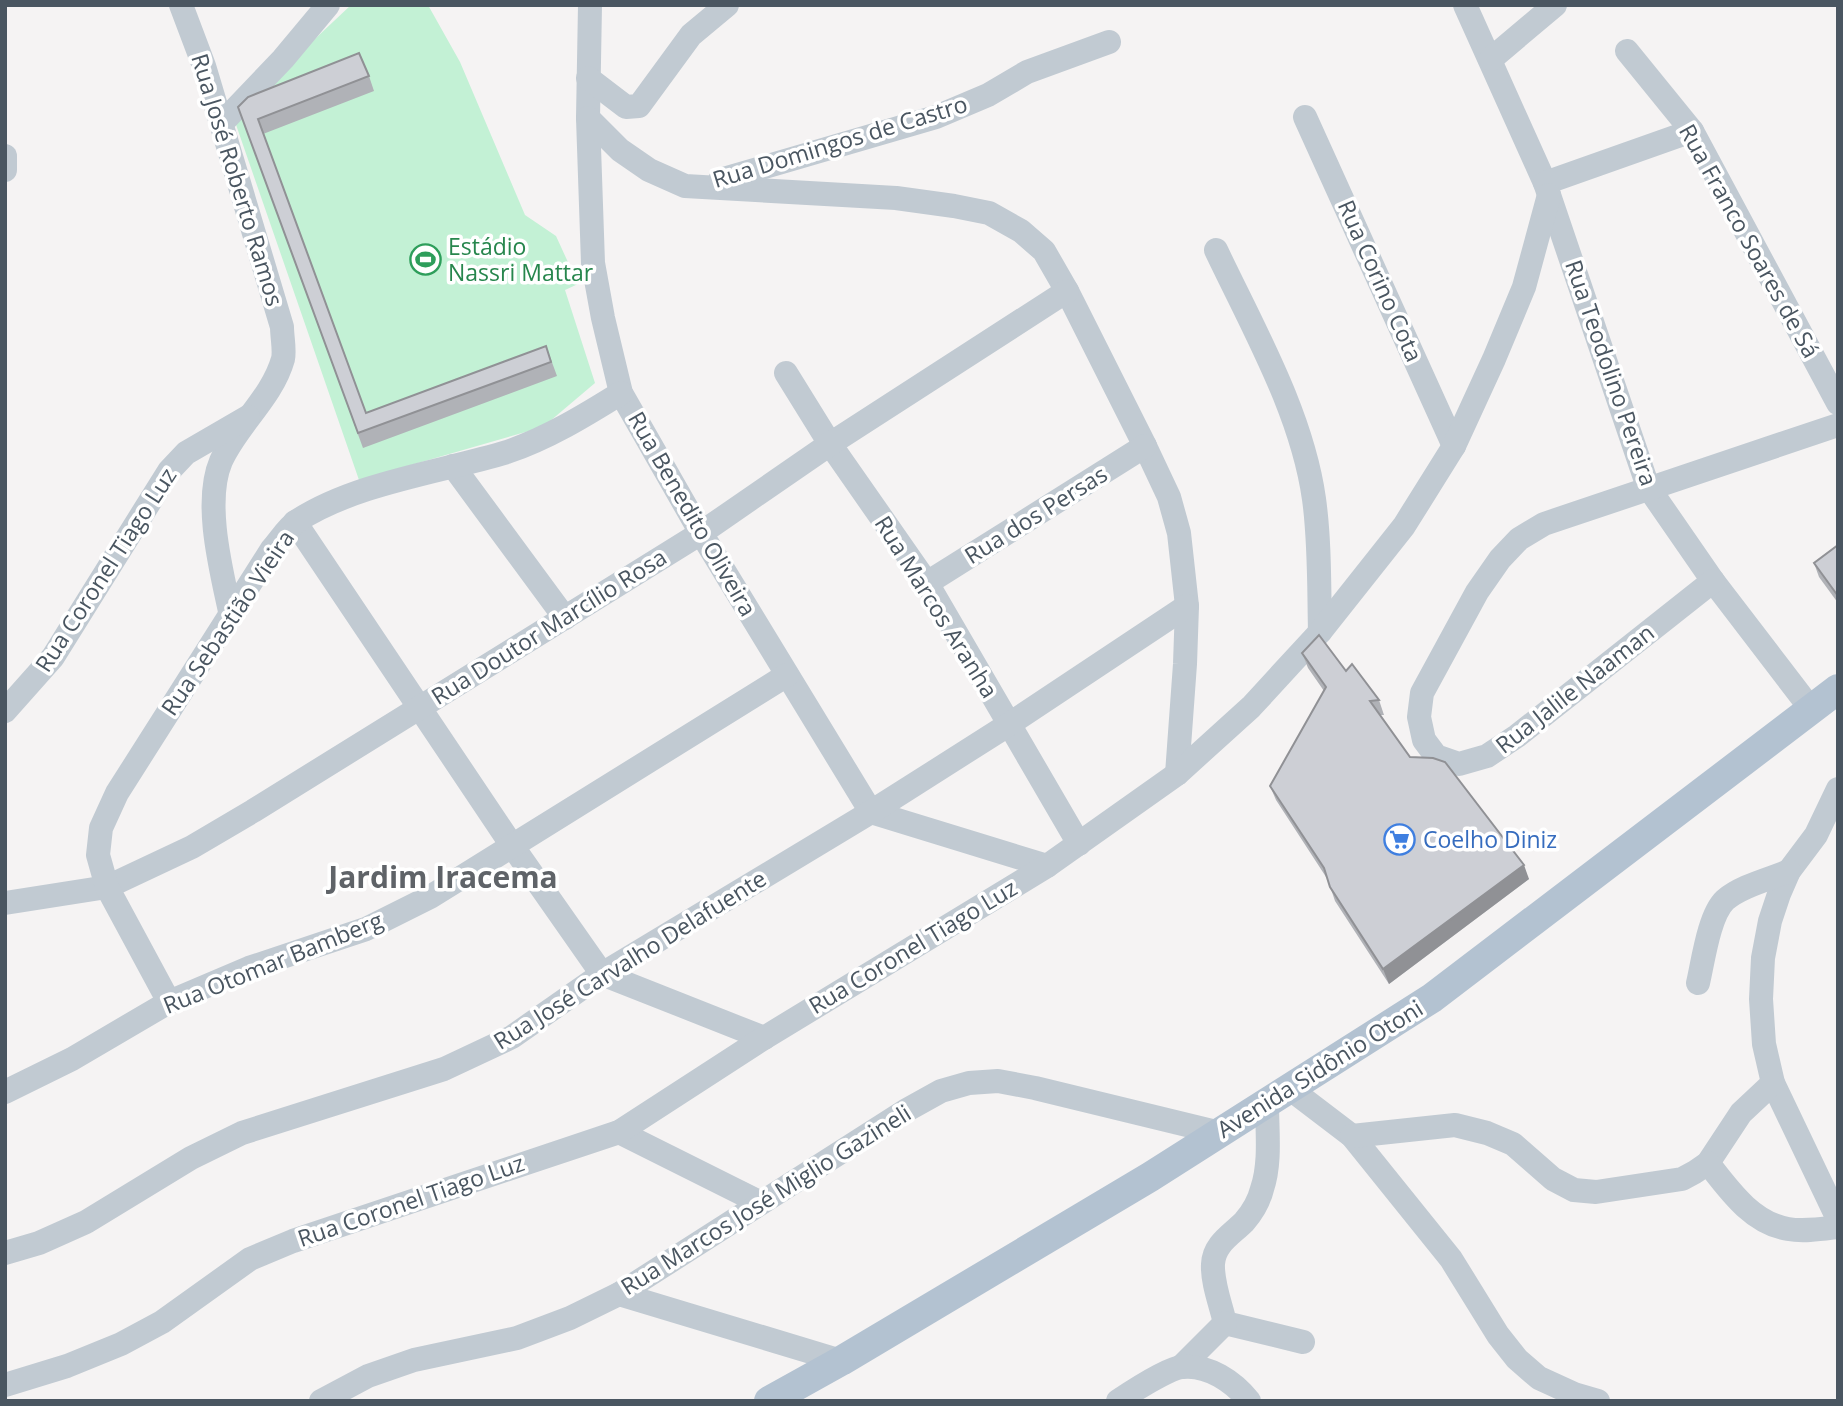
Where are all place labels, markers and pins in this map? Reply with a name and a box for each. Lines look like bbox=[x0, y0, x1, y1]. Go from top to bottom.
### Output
place label: Estádio Nassri Mattar bbox=[448, 230, 594, 288]
sports icon: Estádio Nassri Mattar bbox=[408, 243, 442, 277]
supermarket icon: Coelho Diniz bbox=[1383, 823, 1417, 857]
place label: Coelho Diniz bbox=[1423, 823, 1557, 855]

